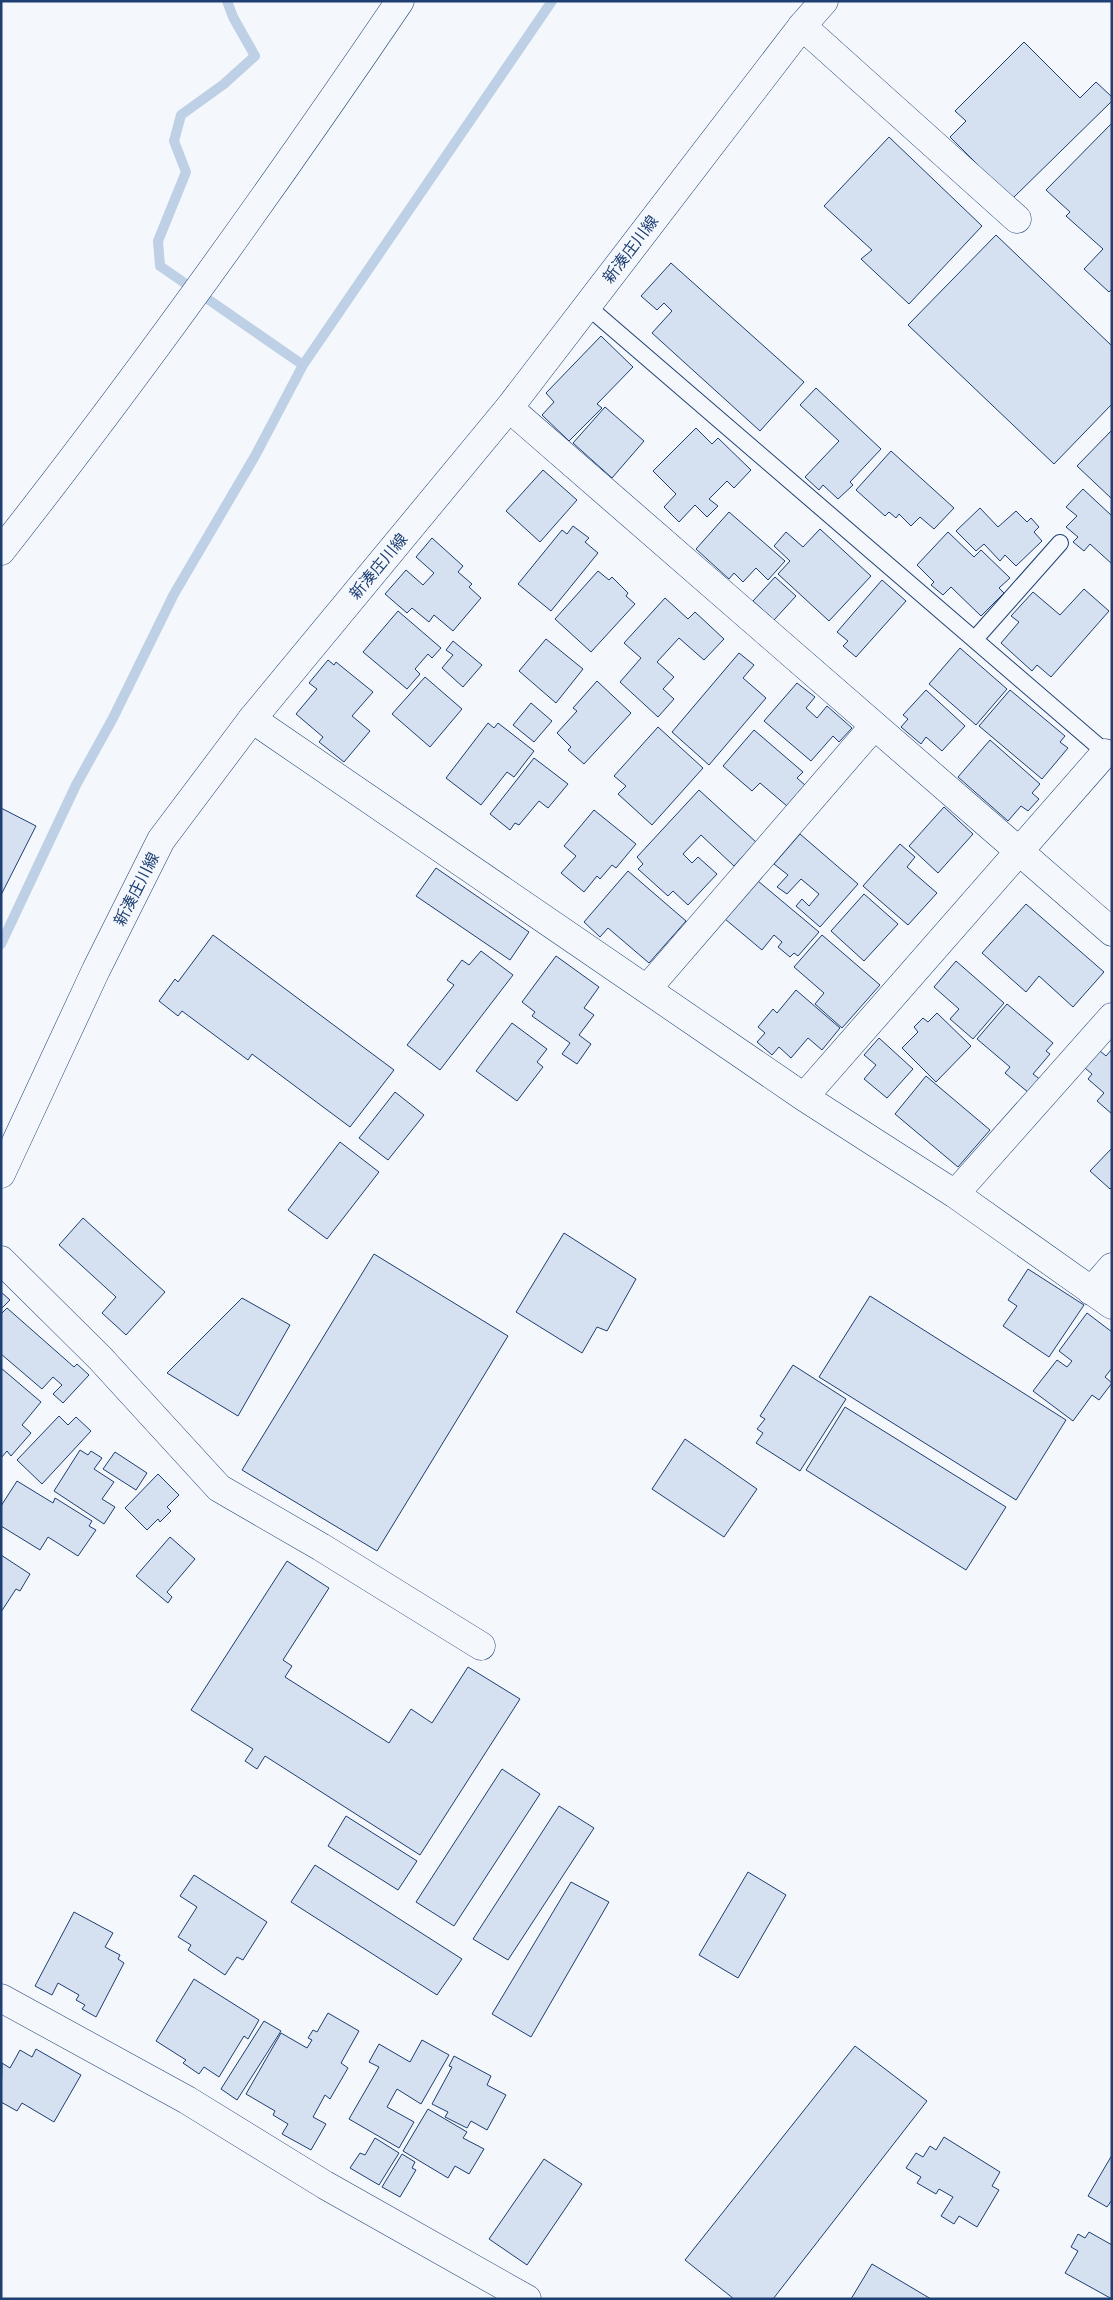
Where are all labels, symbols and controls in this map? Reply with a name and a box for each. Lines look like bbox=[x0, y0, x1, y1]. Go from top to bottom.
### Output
street label: 新湊庄川線 bbox=[598, 211, 664, 288]
street label: 新湊庄川線 bbox=[345, 529, 413, 604]
street label: 新湊庄川線 bbox=[109, 849, 165, 930]

